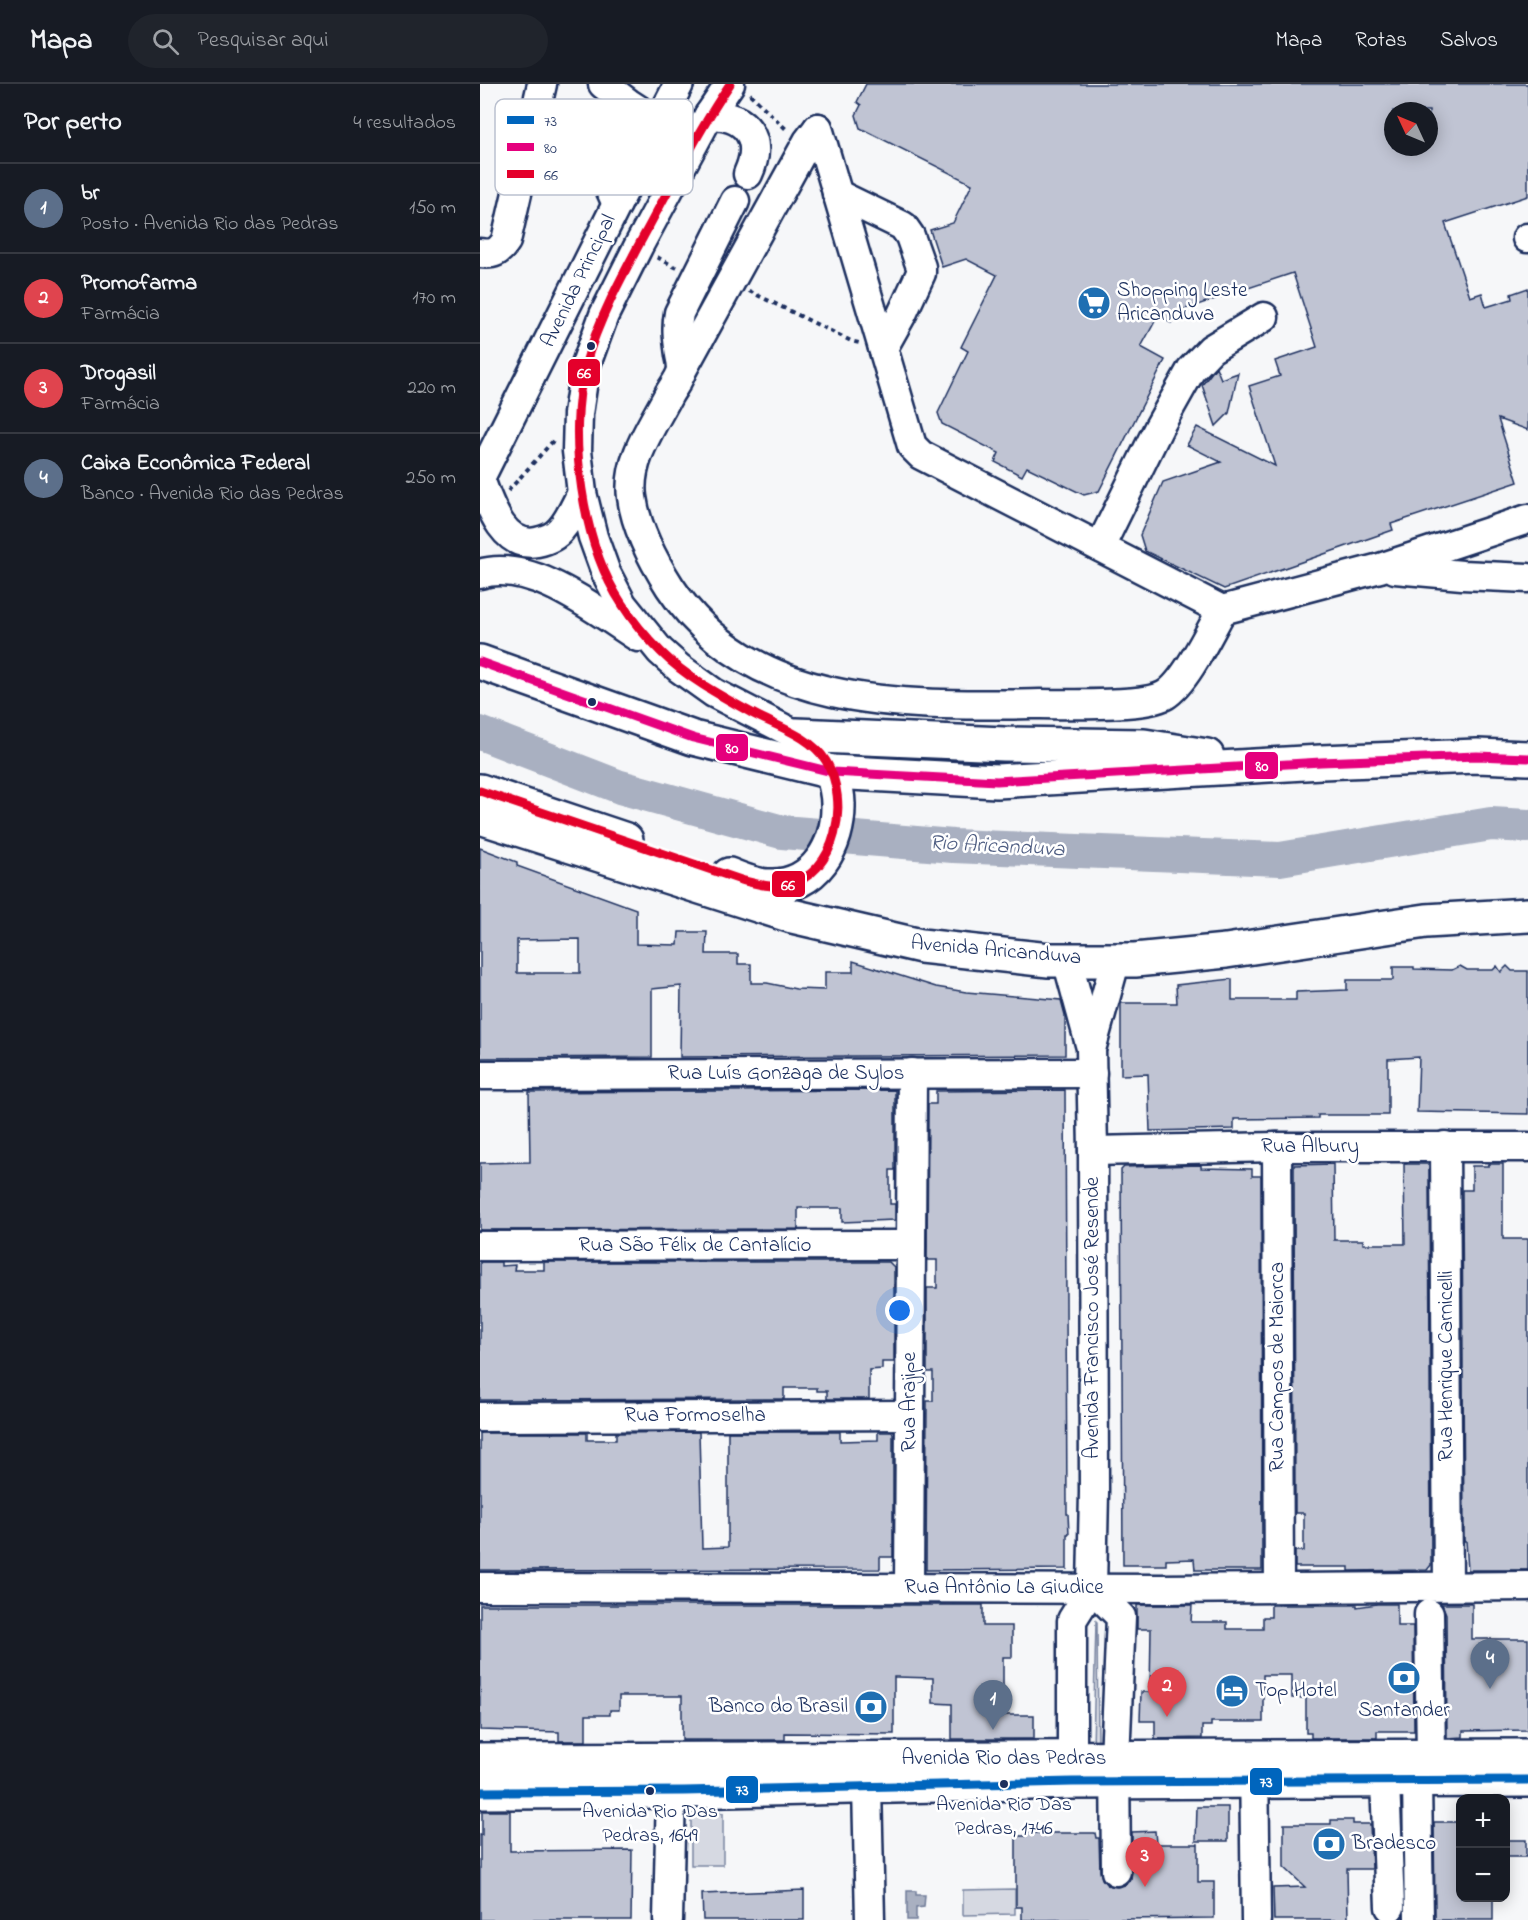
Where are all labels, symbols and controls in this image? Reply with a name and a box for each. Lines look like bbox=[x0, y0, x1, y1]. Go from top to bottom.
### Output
search box bbox=[128, 14, 548, 68]
text: Mapa bbox=[30, 21, 92, 62]
icon: search bbox=[149, 25, 182, 58]
text: Pesquisar aqui bbox=[197, 25, 328, 57]
text: Mapa bbox=[1275, 26, 1322, 56]
text: Rotas bbox=[1355, 26, 1407, 56]
text: Salvos bbox=[1440, 26, 1498, 56]
legend bbox=[495, 99, 693, 195]
north arrow bbox=[1384, 102, 1438, 156]
text: Por perto bbox=[24, 104, 122, 142]
text: 4 resultados bbox=[353, 109, 456, 138]
text: 73 bbox=[544, 110, 557, 134]
text: 80 bbox=[544, 137, 557, 161]
text: 66 bbox=[544, 164, 558, 188]
text: br bbox=[81, 178, 99, 210]
text: 1 bbox=[40, 194, 47, 223]
text: 150 m bbox=[409, 194, 456, 223]
street label: Avenida Principal bbox=[534, 209, 624, 353]
text: Posto · Avenida Rio das Pedras bbox=[81, 210, 338, 239]
text: Promofarma bbox=[81, 268, 197, 300]
place label: Shopping Leste Aricanduva bbox=[1117, 276, 1248, 330]
text: 2 bbox=[39, 284, 48, 313]
text: 170 m bbox=[412, 284, 456, 313]
supermarket icon: Shopping Leste Aricanduva bbox=[1076, 285, 1112, 321]
text: Farmácia bbox=[81, 300, 160, 329]
unlabelled marker bbox=[585, 340, 597, 352]
text: Drogasil bbox=[81, 358, 156, 390]
line badge: 66 bbox=[567, 358, 601, 387]
text: 66 bbox=[576, 362, 592, 386]
text: 3 bbox=[39, 374, 48, 403]
text: 220 m bbox=[407, 374, 456, 403]
text: Farmácia bbox=[81, 390, 160, 419]
text: Caixa Econômica Federal bbox=[81, 448, 310, 480]
text: 4 bbox=[39, 464, 48, 493]
text: 250 m bbox=[405, 464, 456, 493]
text: Banco · Avenida Rio das Pedras bbox=[81, 480, 344, 509]
unlabelled marker bbox=[586, 696, 598, 708]
line badge: 80 bbox=[715, 733, 749, 762]
text: 80 bbox=[725, 737, 739, 761]
line badge: 80 bbox=[1244, 751, 1279, 780]
text: 80 bbox=[1255, 755, 1269, 779]
water label: Rio Aricanduva bbox=[929, 827, 1066, 867]
line badge: 66 bbox=[771, 870, 806, 898]
text: 66 bbox=[780, 874, 796, 898]
street label: Avenida Aricanduva bbox=[909, 929, 1083, 973]
street label: Rua Luís Gonzaga de Sylos bbox=[668, 1059, 904, 1091]
street label: Rua Albury bbox=[1261, 1132, 1359, 1164]
street label: Avenida Francisco José Resende bbox=[1078, 1176, 1108, 1459]
street label: Rua São Félix de Cantalício bbox=[579, 1231, 812, 1261]
street label: Rua Campos de Maiorca bbox=[1263, 1262, 1293, 1472]
street label: Rua Henrique Carnicelli bbox=[1432, 1271, 1462, 1461]
your location bbox=[885, 1296, 914, 1325]
street label: Rua Arajipe bbox=[895, 1352, 925, 1452]
street label: Rua Formoselha bbox=[624, 1401, 766, 1431]
street label: Rua Antônio La Giudice bbox=[904, 1573, 1104, 1603]
pin: 4 bbox=[1470, 1640, 1510, 1689]
bank icon: Santander bbox=[1386, 1660, 1422, 1696]
pin: 2 bbox=[1148, 1668, 1186, 1717]
hotel icon: Top Hotel bbox=[1214, 1673, 1250, 1709]
place label: Top Hotel bbox=[1255, 1676, 1337, 1706]
pin: 1 bbox=[974, 1680, 1012, 1730]
bank icon: Banco do Brasil bbox=[853, 1689, 889, 1725]
place label: Banco do Brasil bbox=[708, 1692, 848, 1722]
place label: Santander bbox=[1358, 1696, 1450, 1726]
street label: Avenida Rio das Pedras bbox=[902, 1744, 1106, 1774]
line badge: 73 bbox=[1249, 1767, 1283, 1796]
text: 73 bbox=[1259, 1771, 1273, 1795]
line badge: 73 bbox=[725, 1775, 759, 1804]
marker: Avenida Rio Das Pedras, 1746 bbox=[998, 1778, 1010, 1790]
text: 73 bbox=[735, 1779, 749, 1803]
marker: Avenida Rio Das Pedras, 1649 bbox=[644, 1785, 656, 1797]
place label: Avenida Rio Das Pedras, 1746 bbox=[936, 1791, 1072, 1844]
map controls bbox=[1456, 1794, 1510, 1902]
button: + bbox=[1456, 1794, 1510, 1848]
place label: Avenida Rio Das Pedras, 1649 bbox=[582, 1798, 718, 1851]
bank icon: Bradesco bbox=[1311, 1826, 1347, 1862]
place label: Bradesco bbox=[1351, 1829, 1436, 1859]
pin: 3 bbox=[1126, 1838, 1164, 1887]
button: − bbox=[1456, 1848, 1510, 1902]

